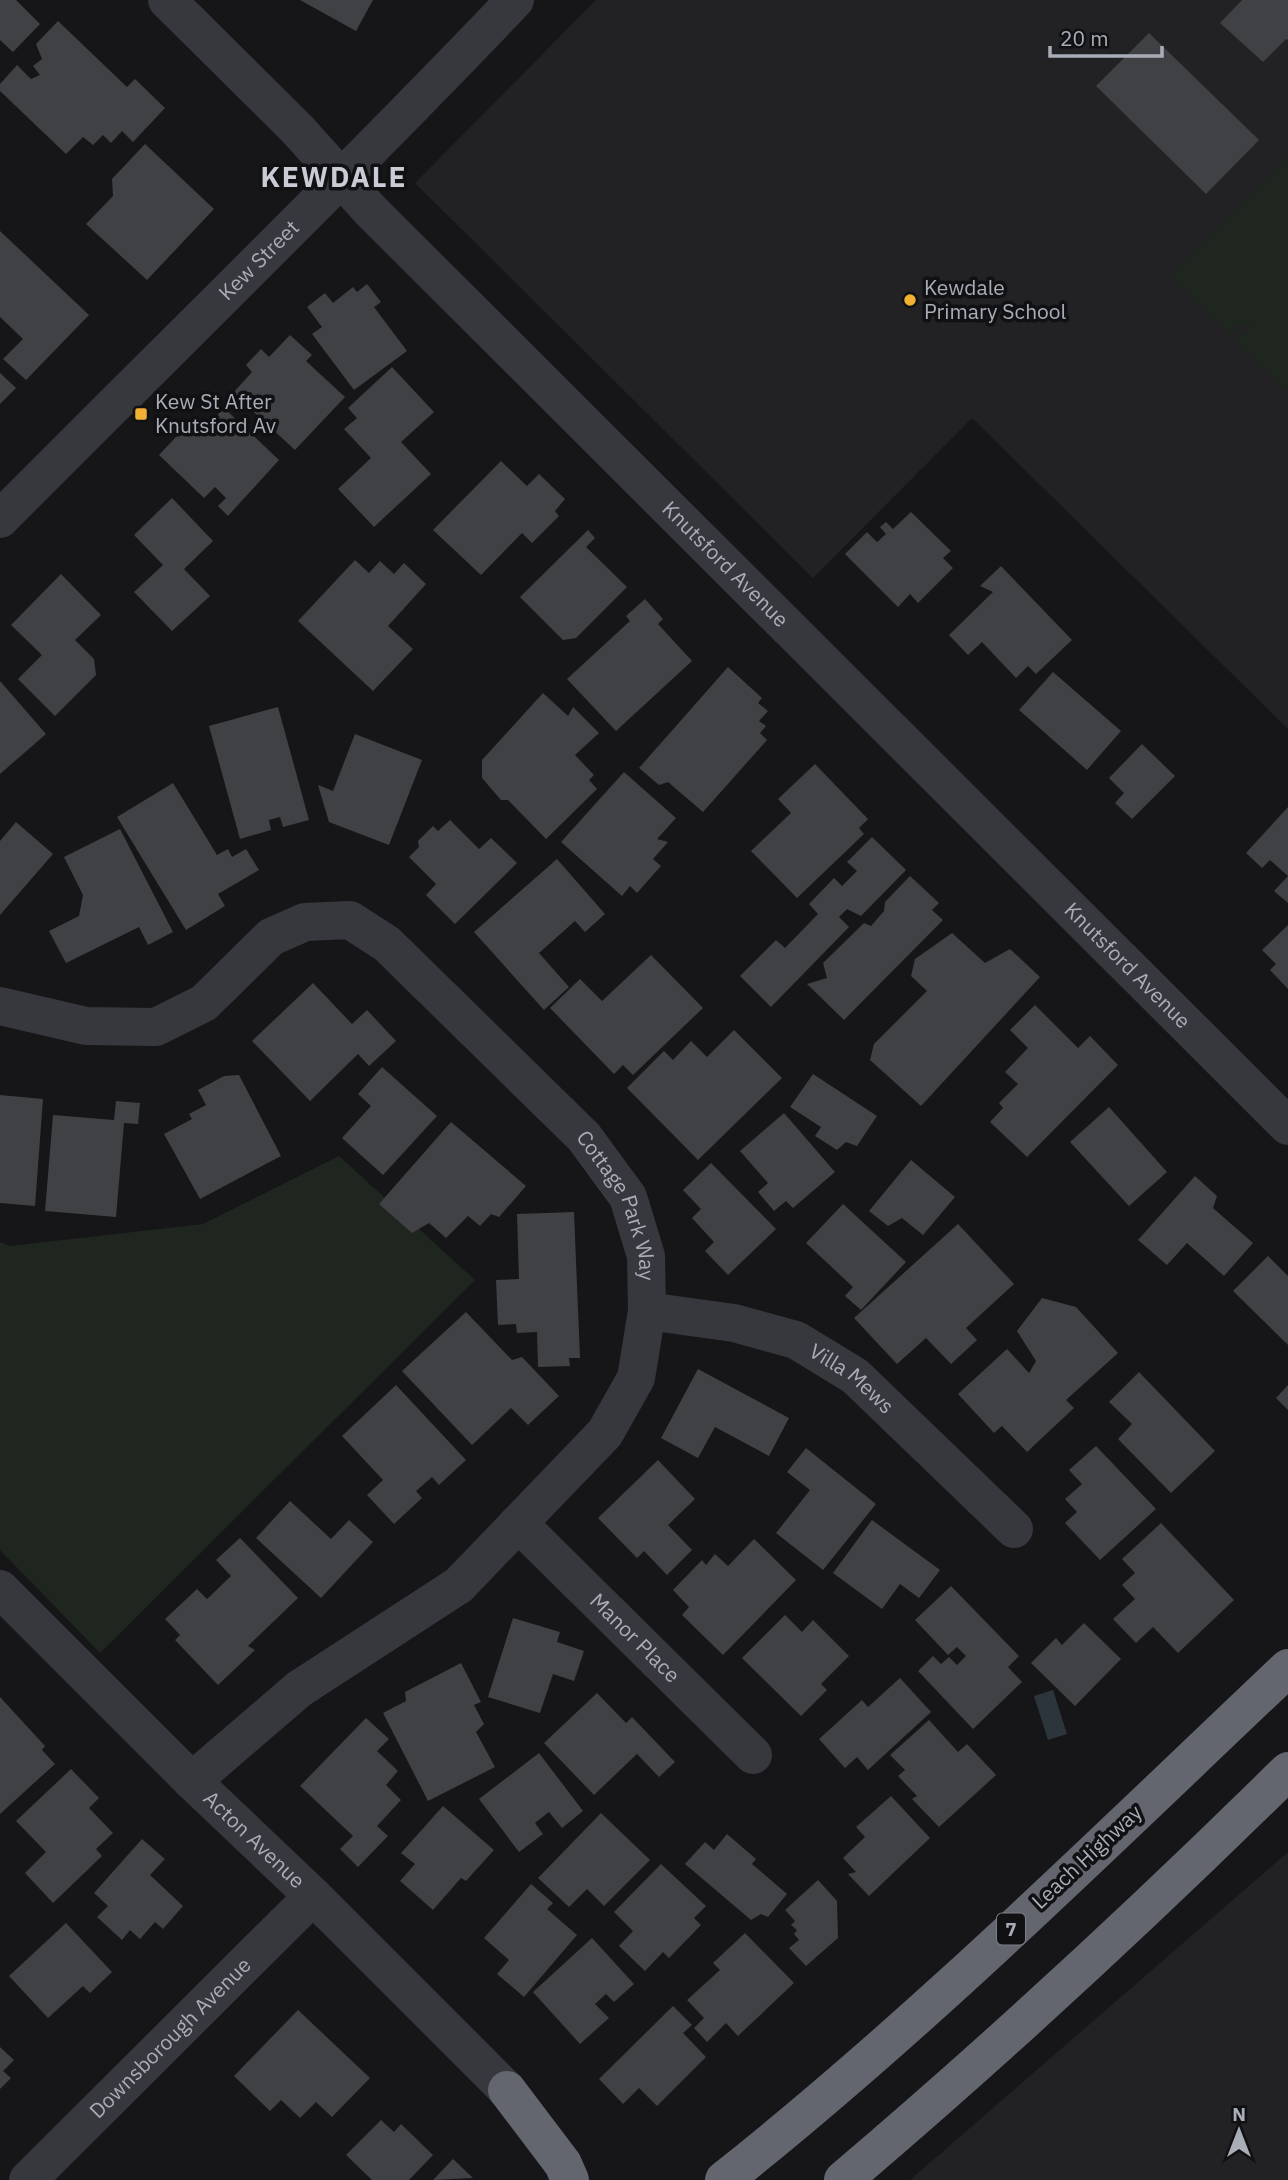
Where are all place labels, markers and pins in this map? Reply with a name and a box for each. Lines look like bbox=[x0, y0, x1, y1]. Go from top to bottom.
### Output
place label: Kewdale Primary School bbox=[924, 273, 1067, 325]
marker: Kewdale Primary School bbox=[902, 292, 918, 308]
place label: Kew St After Knutsford Av bbox=[155, 387, 276, 439]
marker: Kew St After Knutsford Av bbox=[133, 406, 149, 422]

